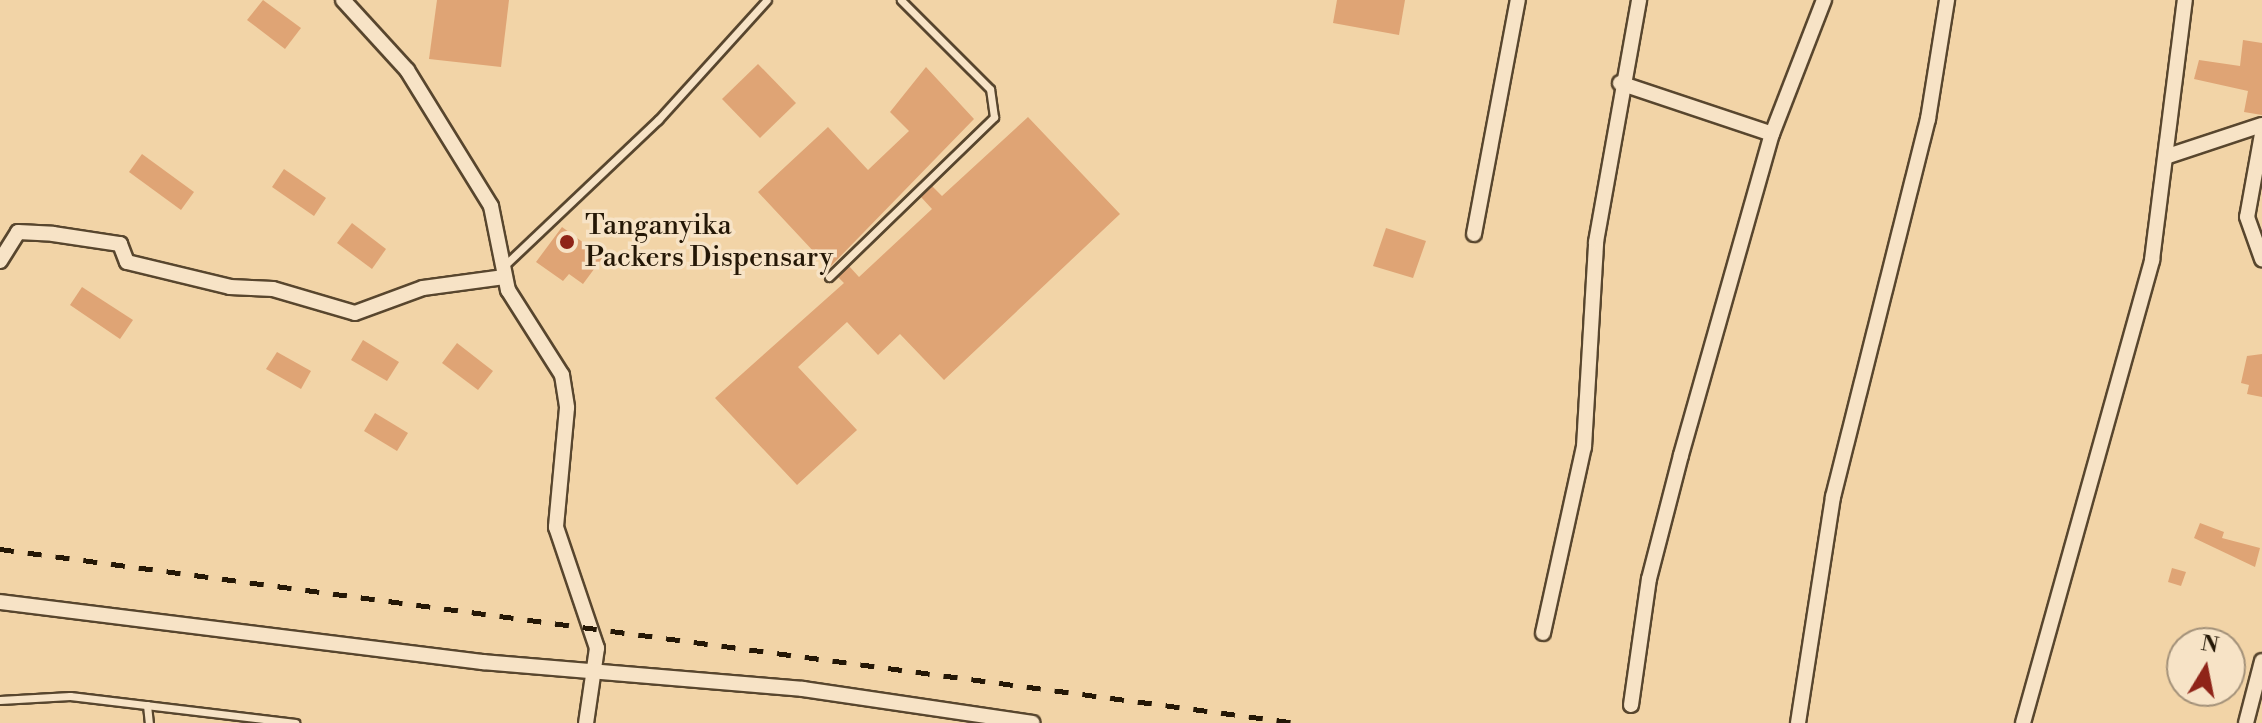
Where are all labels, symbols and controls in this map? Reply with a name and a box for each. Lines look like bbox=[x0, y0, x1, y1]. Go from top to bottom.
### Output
place label: Tanganyika Packers Dispensary bbox=[585, 209, 833, 275]
marker: Tanganyika Packers Dispensary bbox=[556, 231, 578, 253]
north arrow bbox=[2166, 627, 2246, 707]
text: N bbox=[2199, 630, 2221, 660]

